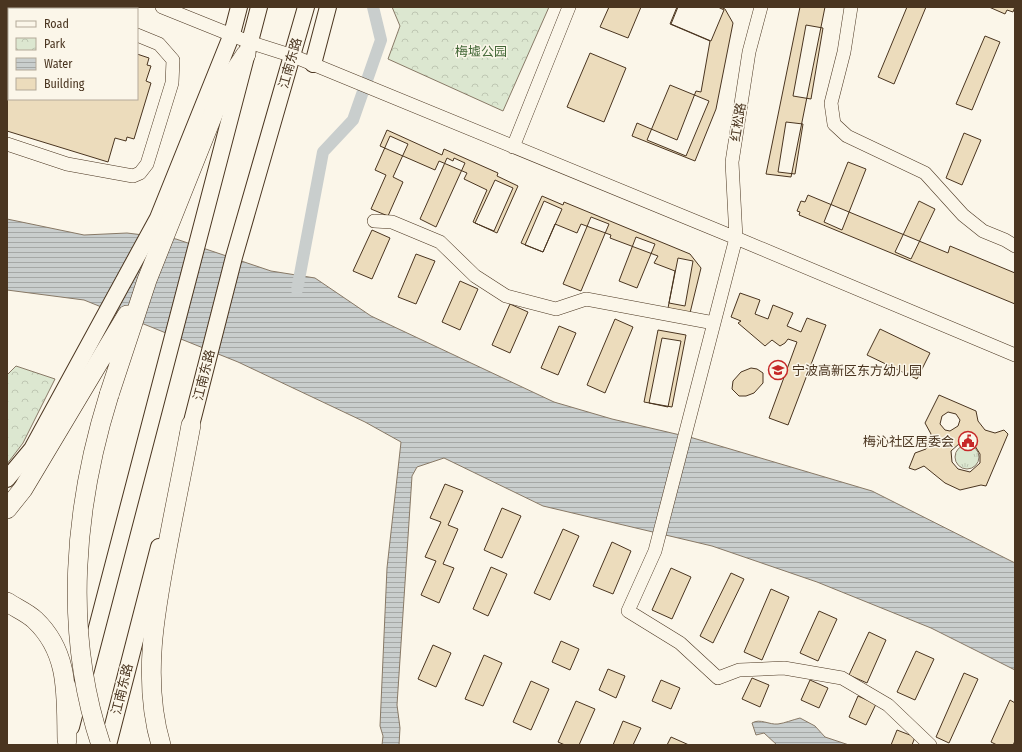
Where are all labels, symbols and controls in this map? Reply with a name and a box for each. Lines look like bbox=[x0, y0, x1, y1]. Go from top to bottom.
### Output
legend bbox=[8, 8, 138, 100]
text: Road bbox=[44, 17, 69, 31]
street label: 江南东路 bbox=[276, 36, 304, 90]
text: Park bbox=[44, 37, 66, 51]
park label: 梅墟公园 bbox=[455, 44, 507, 59]
text: Water bbox=[44, 57, 73, 71]
text: Building bbox=[44, 77, 85, 91]
street label: 红松路 bbox=[728, 102, 748, 142]
street label: 江南东路 bbox=[190, 348, 218, 402]
school or university icon: 宁波高新区东方幼儿园 bbox=[767, 359, 789, 381]
place label: 宁波高新区东方幼儿园 bbox=[792, 363, 922, 378]
public building icon: 梅沁社区居委会 bbox=[957, 430, 979, 452]
place label: 梅沁社区居委会 bbox=[863, 434, 954, 449]
street label: 江南东路 bbox=[108, 662, 136, 716]

